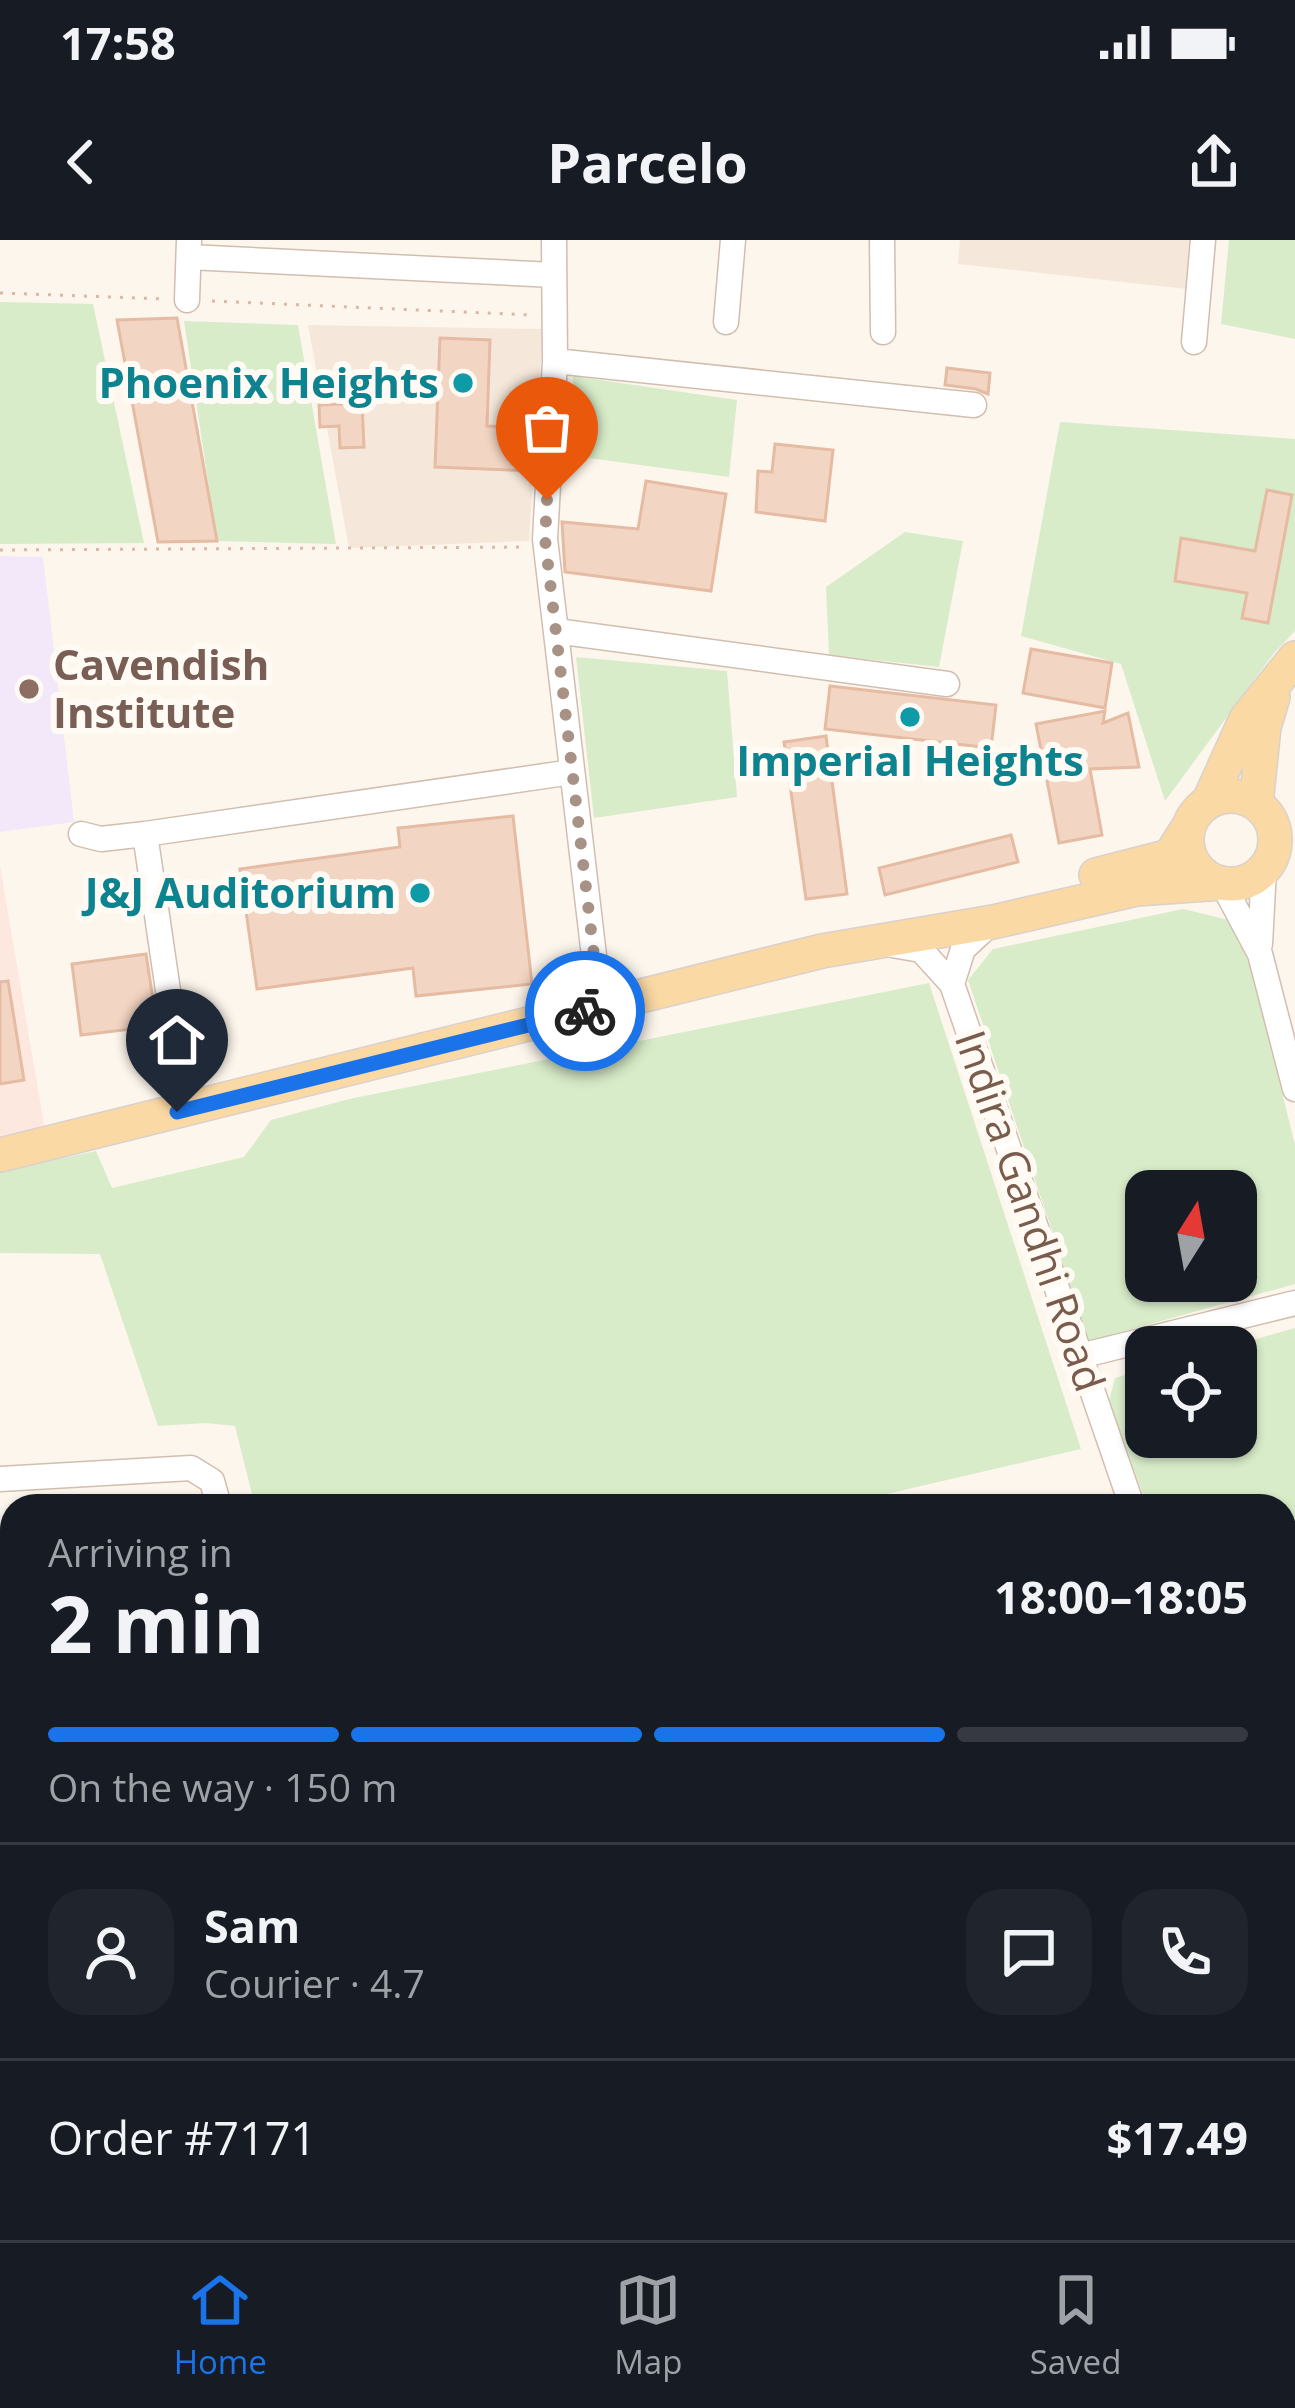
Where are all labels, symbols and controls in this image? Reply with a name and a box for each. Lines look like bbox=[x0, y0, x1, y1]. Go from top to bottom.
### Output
text: 17:58 bbox=[60, 12, 176, 73]
text: Parcelo bbox=[547, 125, 748, 199]
icon: back bbox=[48, 129, 114, 195]
icon: share bbox=[1181, 129, 1247, 195]
place label: Phoenix Heights bbox=[98, 353, 439, 410]
marker: Phoenix Heights bbox=[450, 370, 476, 396]
pin bbox=[496, 377, 598, 500]
icon: bag bbox=[514, 395, 580, 461]
place label: Cavendish Institute bbox=[53, 635, 269, 740]
marker: Cavendish Institute bbox=[16, 676, 42, 702]
marker: Imperial Heights bbox=[897, 704, 923, 730]
place label: Imperial Heights bbox=[736, 731, 1084, 788]
place label: J&J Auditorium bbox=[81, 863, 396, 920]
marker: J&J Auditorium bbox=[407, 880, 433, 906]
courier bbox=[525, 951, 645, 1071]
icon: bike bbox=[552, 978, 618, 1044]
pin bbox=[126, 989, 228, 1112]
icon: home bbox=[144, 1007, 210, 1073]
street label: Indira Gandhi Road bbox=[943, 1023, 1120, 1399]
north arrow bbox=[1125, 1170, 1257, 1302]
map controls bbox=[1125, 1170, 1257, 1458]
button: locate bbox=[1125, 1326, 1257, 1458]
text: Arriving in bbox=[48, 1525, 233, 1578]
text: 18:00–18:05 bbox=[994, 1566, 1248, 1627]
text: 2 min bbox=[48, 1570, 265, 1676]
text: On the way · 150 m bbox=[48, 1760, 397, 1813]
button: person bbox=[48, 1889, 174, 2015]
button: chat bbox=[966, 1889, 1092, 2015]
button: phone bbox=[1122, 1889, 1248, 2015]
text: Sam bbox=[204, 1895, 300, 1956]
text: Courier · 4.7 bbox=[204, 1956, 425, 2009]
text: Order #7171 bbox=[48, 2107, 316, 2168]
text: $17.49 bbox=[1107, 2107, 1248, 2168]
tab: Home bbox=[174, 2267, 267, 2384]
tab: Map bbox=[614, 2267, 682, 2384]
tab: Saved bbox=[1030, 2267, 1121, 2384]

